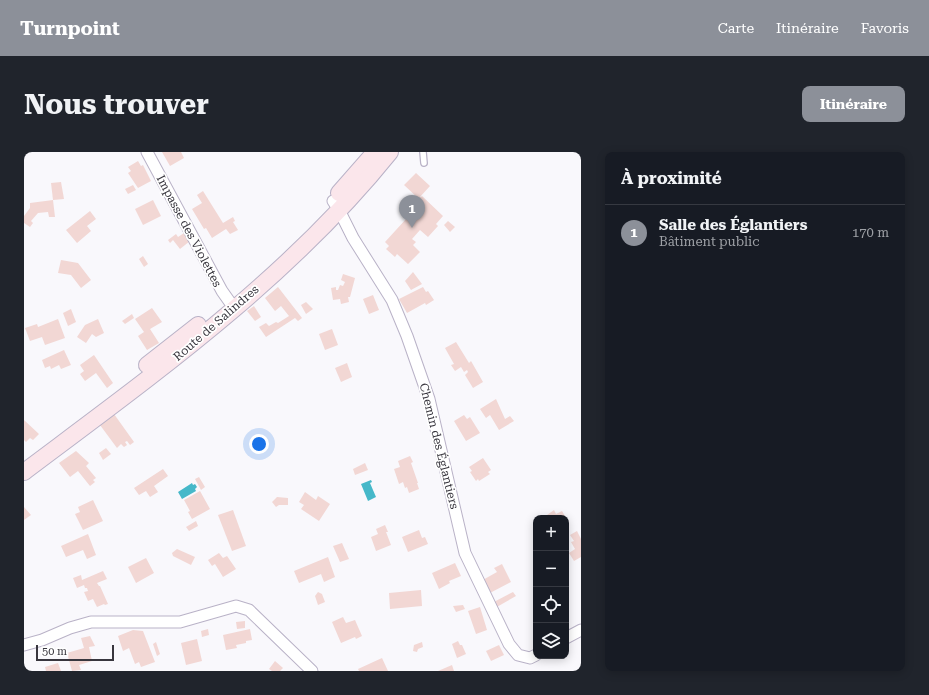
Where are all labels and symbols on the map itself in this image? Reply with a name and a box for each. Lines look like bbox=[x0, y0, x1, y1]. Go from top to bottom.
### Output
street label: Impasse des Violettes bbox=[154, 173, 225, 290]
pin: 1 bbox=[399, 195, 425, 228]
street label: Route de Salindres bbox=[170, 282, 262, 364]
street label: Chemin des Églantiers bbox=[417, 381, 462, 511]
your location bbox=[249, 434, 269, 454]
scale bar bbox=[36, 643, 114, 662]

